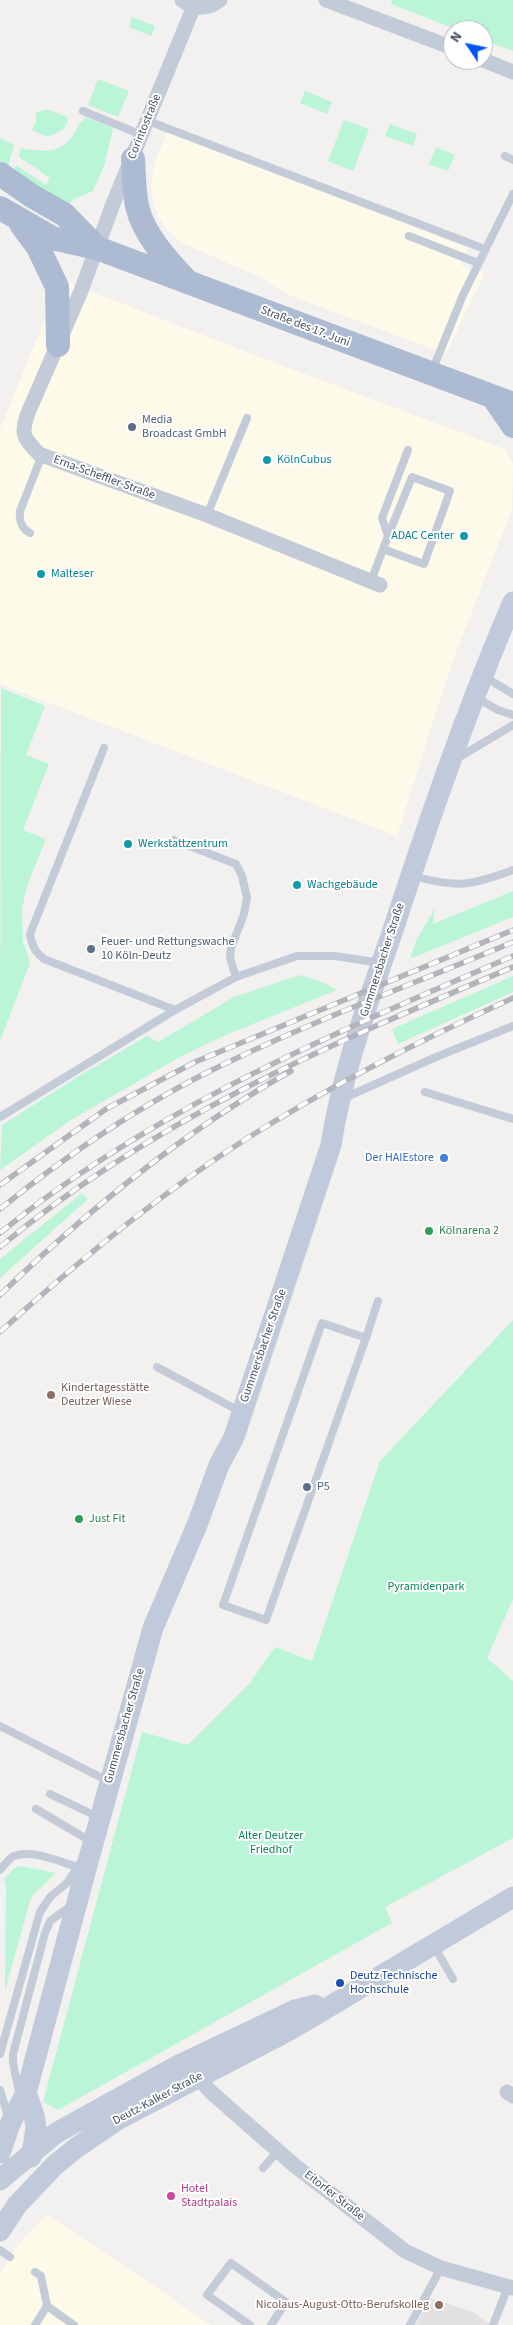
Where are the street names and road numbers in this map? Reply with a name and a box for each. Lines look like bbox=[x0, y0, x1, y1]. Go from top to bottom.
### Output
street label: Corintostraße bbox=[125, 92, 165, 162]
street label: Straße des 17. Juni bbox=[258, 303, 352, 351]
street label: Erna-Scheffler-Straße bbox=[51, 453, 157, 503]
street label: Gummersbacher Straße bbox=[358, 901, 408, 1019]
street label: Gummersbacher Straße bbox=[238, 1287, 290, 1405]
street label: Gummersbacher Straße bbox=[102, 1667, 148, 1785]
street label: Deutz-Kalker Straße bbox=[111, 2069, 205, 2129]
street label: Eitorfer Straße bbox=[301, 2168, 367, 2224]

